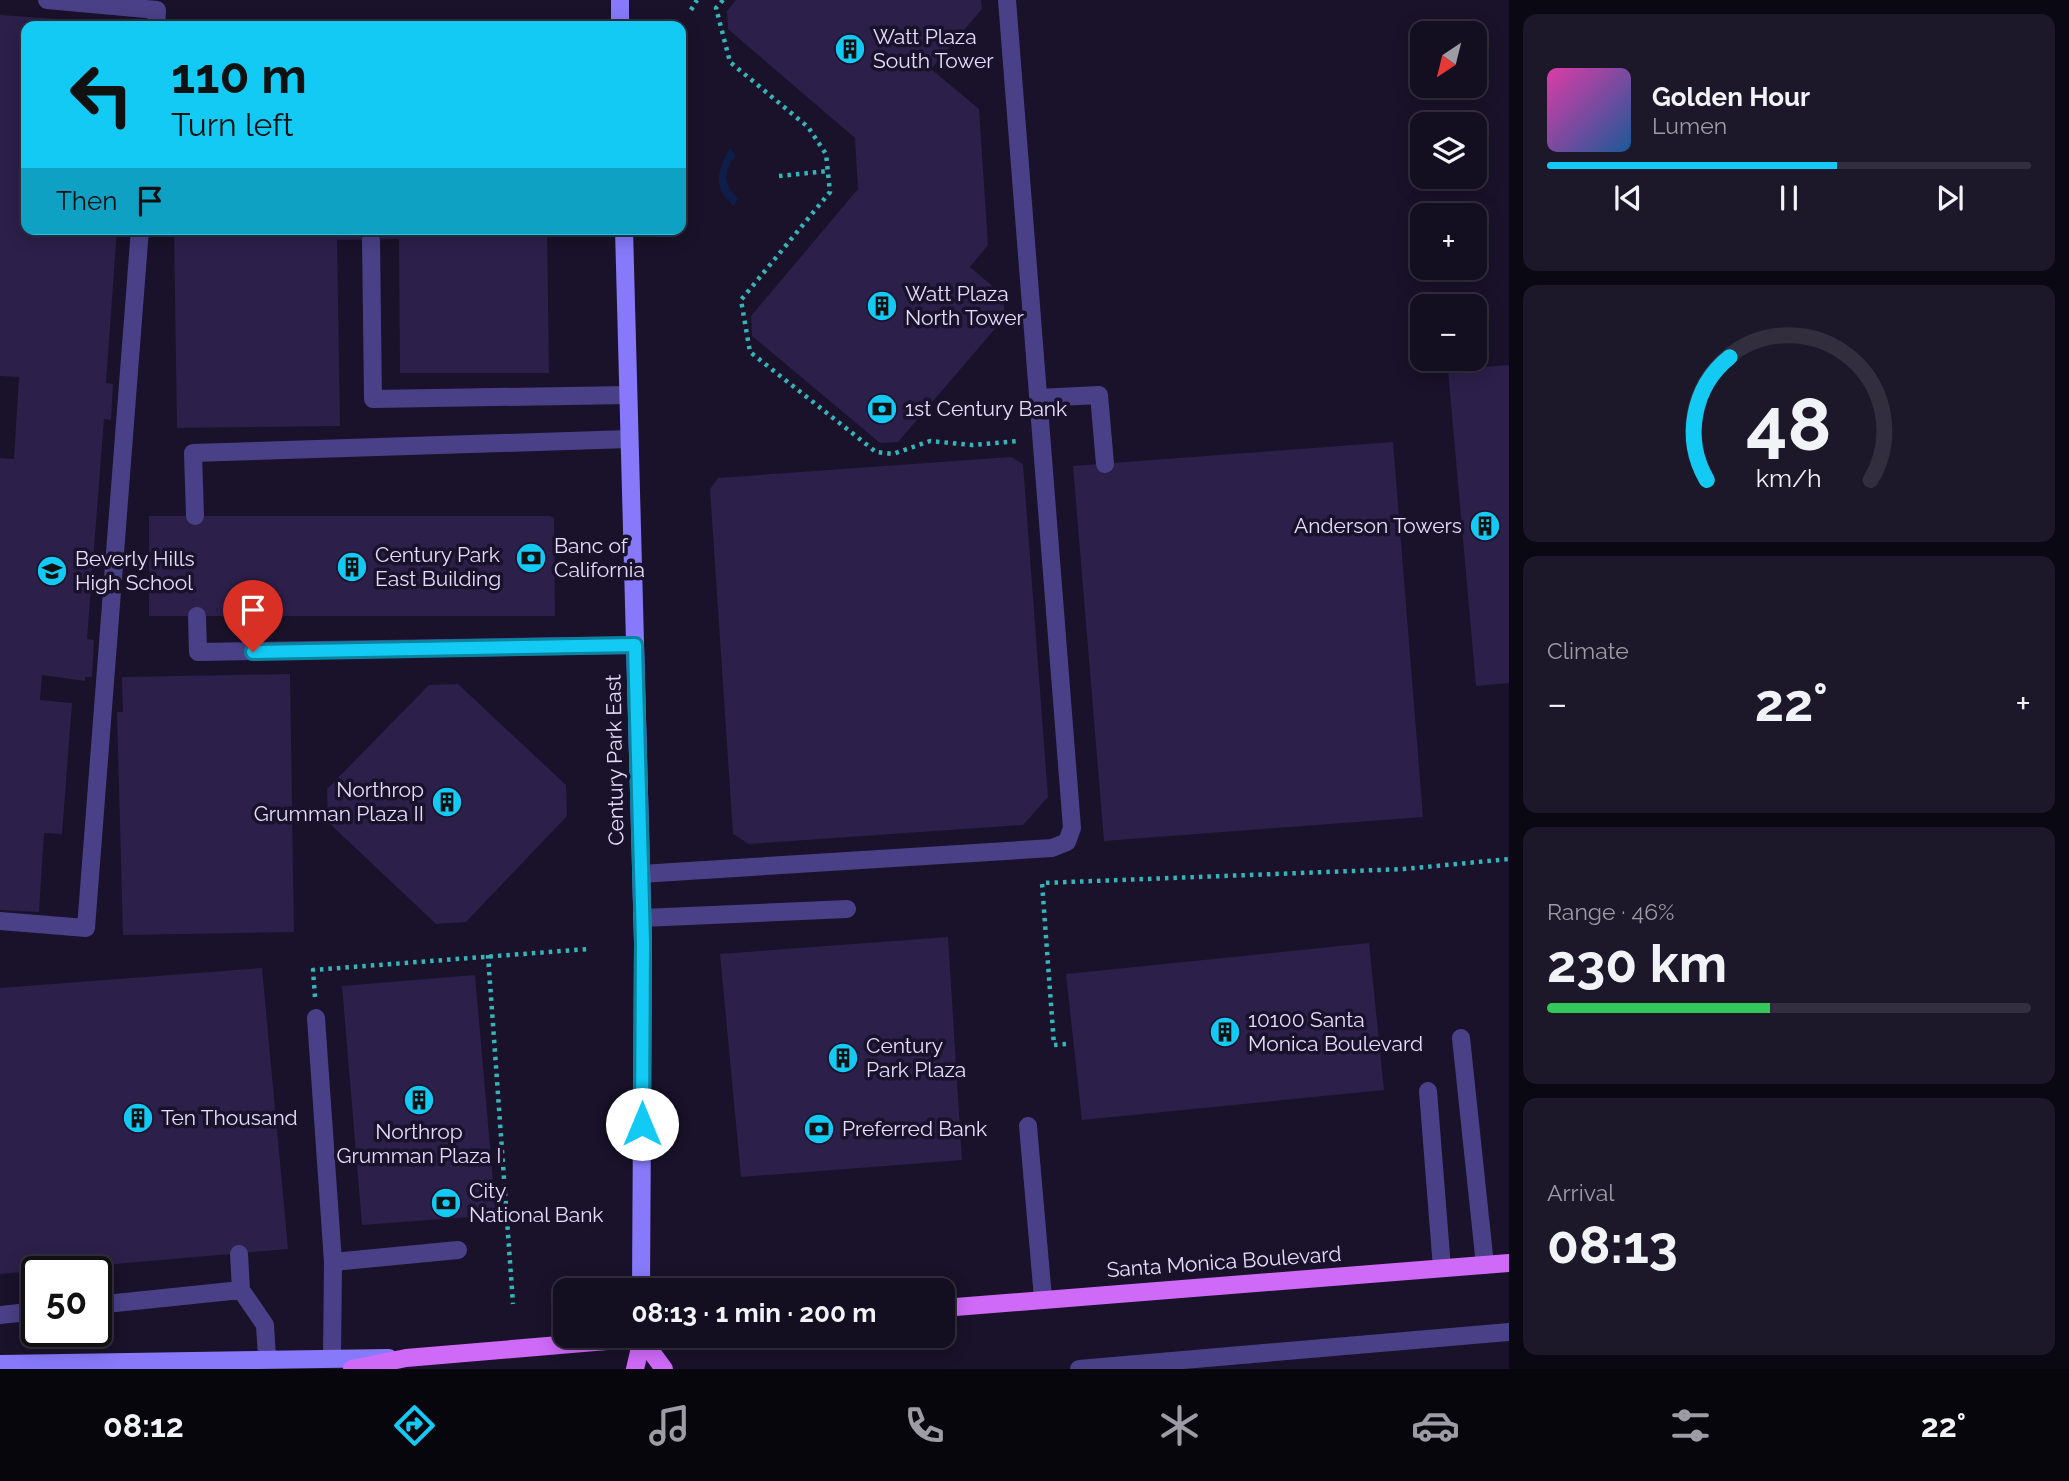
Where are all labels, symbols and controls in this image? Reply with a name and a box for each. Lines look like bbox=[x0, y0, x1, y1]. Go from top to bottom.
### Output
north arrow bbox=[1410, 21, 1488, 98]
map controls bbox=[1410, 21, 1487, 371]
place label: Watt Plaza South Tower bbox=[873, 24, 994, 73]
building icon: Watt Plaza South Tower bbox=[833, 32, 867, 66]
text: 110 m bbox=[171, 47, 307, 104]
icon: left bbox=[56, 49, 147, 140]
text: Golden Hour bbox=[1652, 82, 1810, 112]
text: Turn left bbox=[171, 106, 293, 143]
button: layers bbox=[1410, 112, 1487, 189]
text: Lumen bbox=[1652, 112, 1727, 139]
icon: previous bbox=[1609, 179, 1647, 217]
icon: pause bbox=[1770, 179, 1808, 217]
icon: next bbox=[1931, 179, 1969, 217]
icon: arrive bbox=[131, 182, 169, 220]
text: Then bbox=[56, 186, 117, 216]
button: + bbox=[1410, 203, 1487, 280]
place label: Watt Plaza North Tower bbox=[905, 281, 1025, 330]
building icon: Watt Plaza North Tower bbox=[865, 289, 899, 323]
button: − bbox=[1410, 294, 1487, 371]
text: 48 bbox=[1746, 382, 1832, 467]
bank icon: 1st Century Bank bbox=[865, 392, 899, 426]
place label: 1st Century Bank bbox=[905, 396, 1067, 421]
text: km/h bbox=[1756, 462, 1822, 492]
building icon: Anderson Towers bbox=[1468, 509, 1502, 543]
place label: Anderson Towers bbox=[1294, 513, 1462, 538]
place label: Banc of California bbox=[554, 533, 645, 582]
bank icon: Banc of California bbox=[514, 541, 548, 575]
place label: Century Park East Building bbox=[375, 542, 501, 591]
place label: Beverly Hills High School bbox=[75, 546, 195, 595]
building icon: Century Park East Building bbox=[335, 550, 369, 584]
school or university icon: Beverly Hills High School bbox=[35, 554, 69, 588]
pin bbox=[223, 580, 283, 652]
icon: arrive bbox=[234, 591, 272, 629]
text: Climate bbox=[1547, 637, 1629, 664]
text: 22° bbox=[1755, 672, 1828, 733]
street label: Century Park East bbox=[601, 674, 628, 846]
text: − bbox=[1547, 681, 1567, 726]
text: + bbox=[2015, 681, 2031, 726]
place label: Northrop Grumman Plaza II bbox=[254, 777, 424, 826]
building icon: Northrop Grumman Plaza II bbox=[430, 785, 464, 819]
text: Range · 46% bbox=[1547, 898, 1674, 925]
text: 230 km bbox=[1547, 933, 1727, 994]
place label: 10100 Santa Monica Boulevard bbox=[1248, 1007, 1423, 1056]
building icon: 10100 Santa Monica Boulevard bbox=[1208, 1015, 1242, 1049]
place label: Century Park Plaza bbox=[866, 1033, 966, 1082]
building icon: Century Park Plaza bbox=[826, 1041, 860, 1075]
building icon: Northrop Grumman Plaza I bbox=[402, 1083, 436, 1117]
position arrow bbox=[605, 1087, 679, 1161]
building icon: Ten Thousand bbox=[121, 1101, 155, 1135]
place label: Ten Thousand bbox=[161, 1105, 298, 1130]
bank icon: Preferred Bank bbox=[802, 1112, 836, 1146]
place label: Preferred Bank bbox=[842, 1116, 987, 1141]
place label: Northrop Grumman Plaza I bbox=[336, 1119, 502, 1168]
place label: City National Bank bbox=[469, 1178, 604, 1227]
text: Arrival bbox=[1547, 1179, 1614, 1206]
bank icon: City National Bank bbox=[429, 1186, 463, 1220]
text: 08:13 bbox=[1547, 1214, 1678, 1275]
street label: Santa Monica Boulevard bbox=[1106, 1241, 1342, 1282]
speed limit sign: 50 bbox=[21, 1256, 112, 1347]
text: 08:13 · 1 min · 200 m bbox=[632, 1298, 876, 1328]
icon: directions bbox=[390, 1401, 439, 1450]
icon: music bbox=[645, 1401, 694, 1450]
icon: phone bbox=[900, 1401, 949, 1450]
icon: climate bbox=[1155, 1401, 1204, 1450]
icon: car bbox=[1411, 1401, 1460, 1450]
icon: filters bbox=[1666, 1401, 1715, 1450]
text: 08:12 bbox=[103, 1407, 184, 1444]
text: 22° bbox=[1921, 1407, 1966, 1444]

